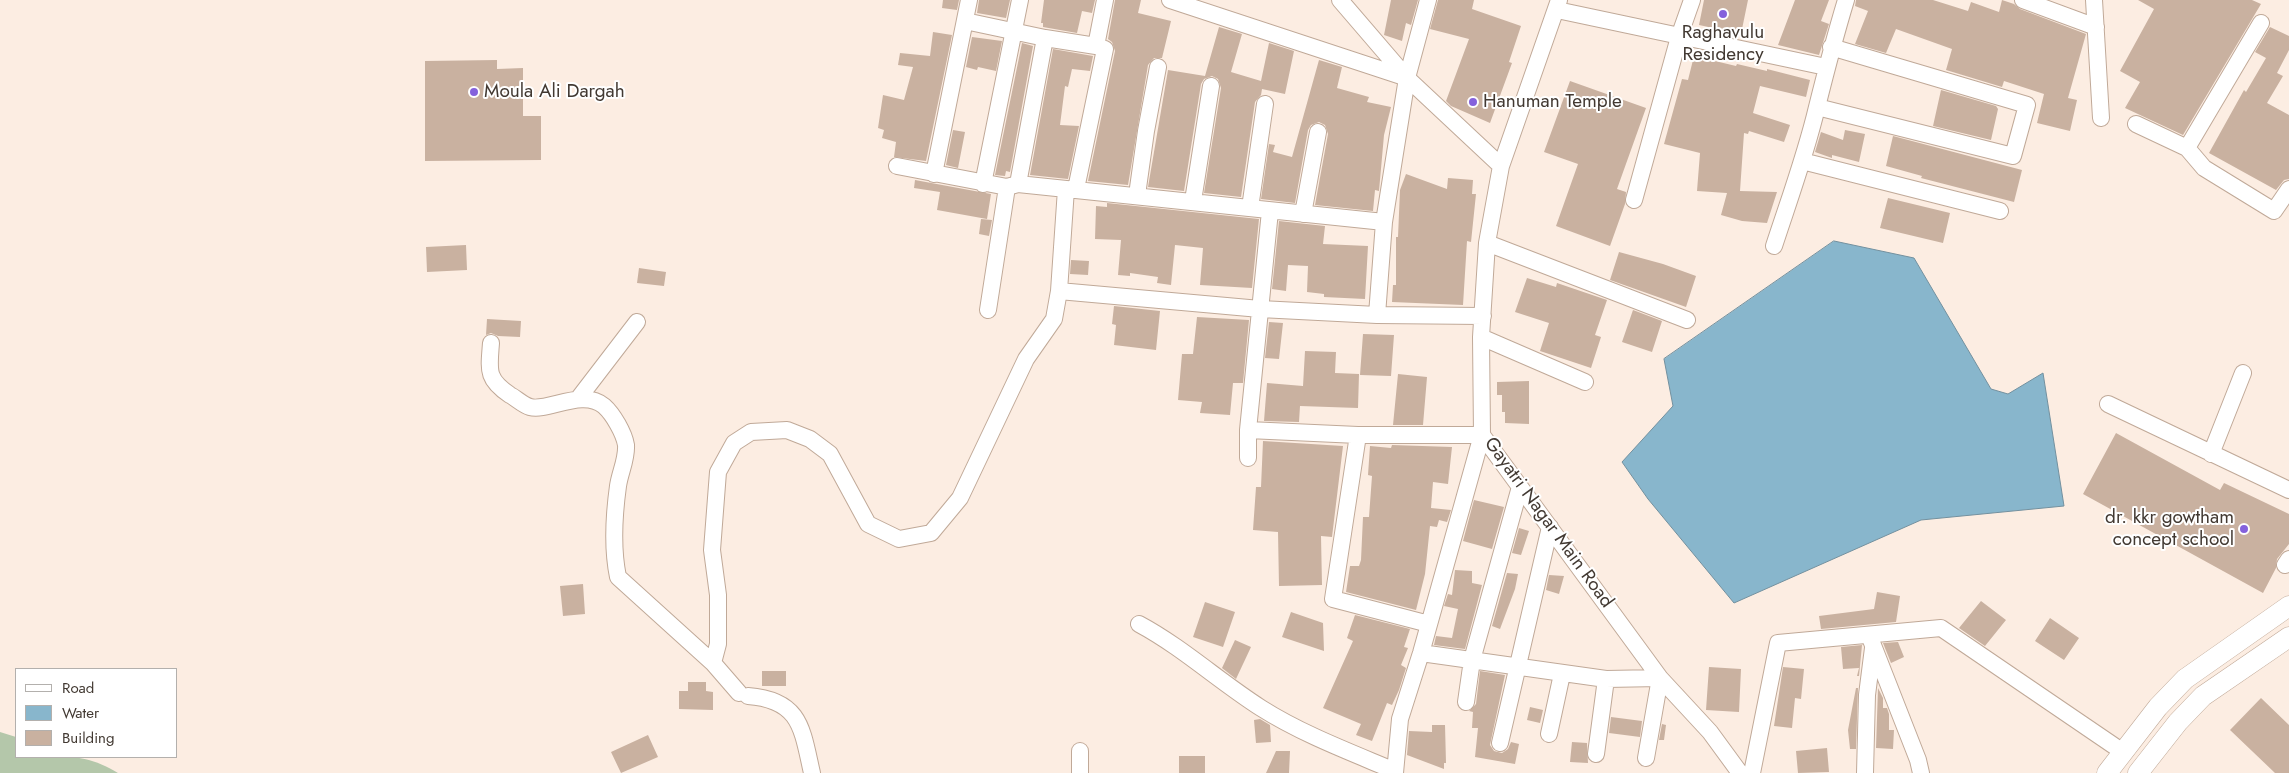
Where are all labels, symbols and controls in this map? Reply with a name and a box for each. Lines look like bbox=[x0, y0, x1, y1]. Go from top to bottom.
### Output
marker: Raghavulu Residency bbox=[1717, 8, 1729, 20]
place label: Raghavulu Residency bbox=[1682, 22, 1764, 66]
place label: Moula Ali Dargah bbox=[484, 81, 625, 103]
marker: Moula Ali Dargah bbox=[468, 86, 480, 98]
place label: Hanuman Temple bbox=[1483, 91, 1622, 113]
marker: Hanuman Temple bbox=[1467, 96, 1479, 108]
street label: Gayatri Nagar Main Road bbox=[1478, 433, 1618, 613]
place label: dr. kkr gowtham concept school bbox=[2105, 507, 2234, 551]
marker: dr. kkr gowtham concept school bbox=[2238, 523, 2250, 535]
legend bbox=[15, 668, 178, 758]
text: Road bbox=[62, 677, 94, 699]
text: Water bbox=[62, 702, 99, 724]
text: Building bbox=[62, 727, 114, 749]

